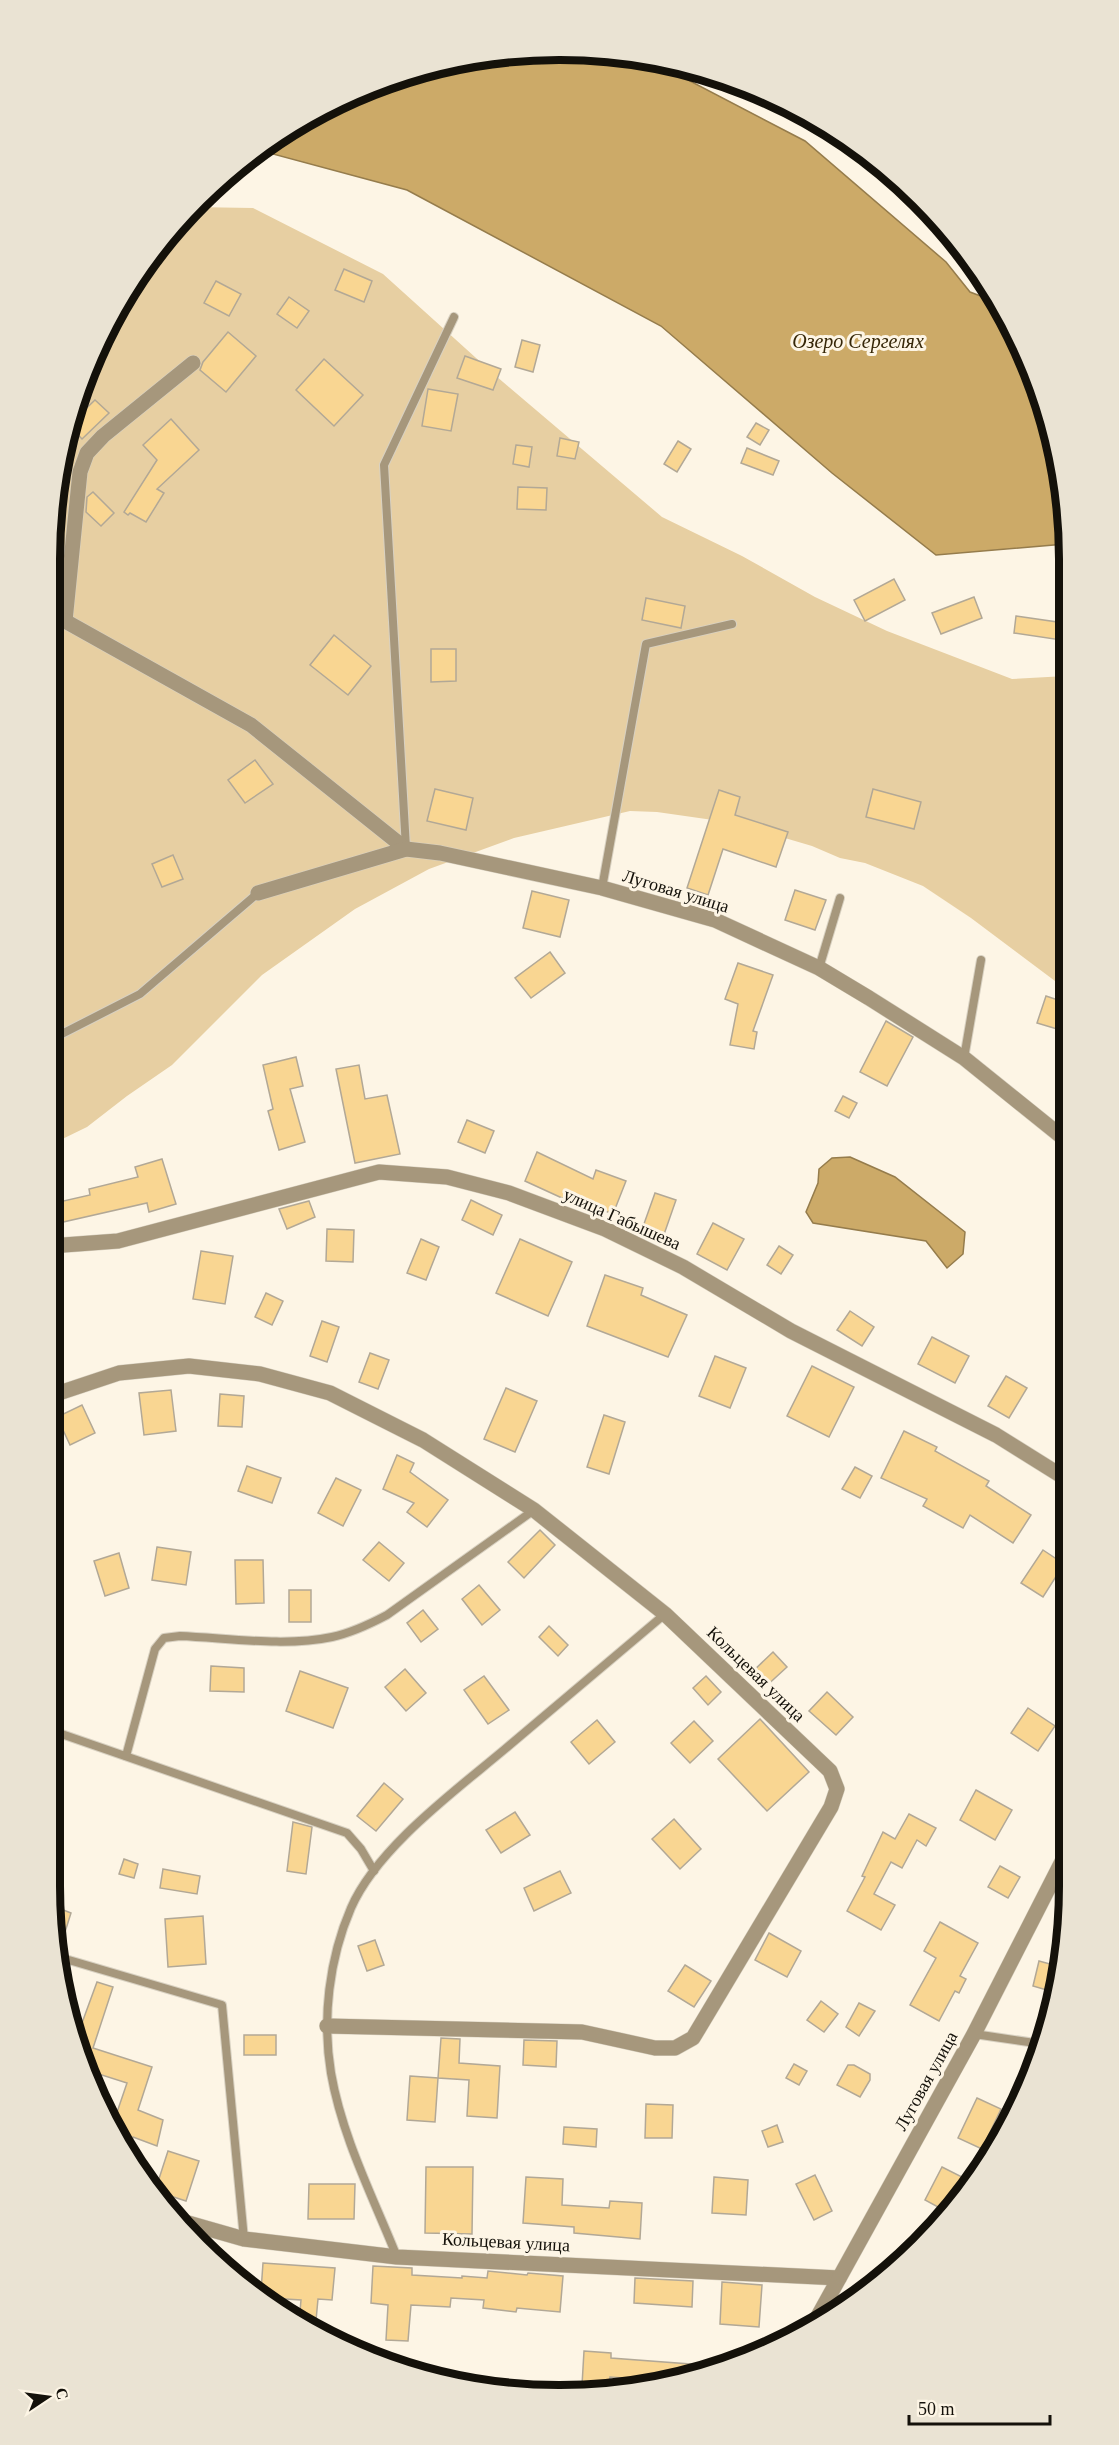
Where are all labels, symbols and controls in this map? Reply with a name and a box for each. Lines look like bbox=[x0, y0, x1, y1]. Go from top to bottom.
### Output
water label: Озеро Сергелях bbox=[792, 330, 924, 353]
street label: Луговая улица bbox=[620, 865, 732, 917]
street label: улица Габышева bbox=[560, 1184, 684, 1254]
street label: Кольцевая улица bbox=[703, 1622, 809, 1726]
street label: Луговая улица bbox=[891, 2028, 961, 2134]
street label: Кольцевая улица bbox=[441, 2229, 571, 2255]
north arrow bbox=[18, 2367, 78, 2427]
text: С bbox=[53, 2386, 72, 2401]
scale bar bbox=[909, 2388, 1050, 2426]
text: 50 m bbox=[918, 2399, 955, 2419]

